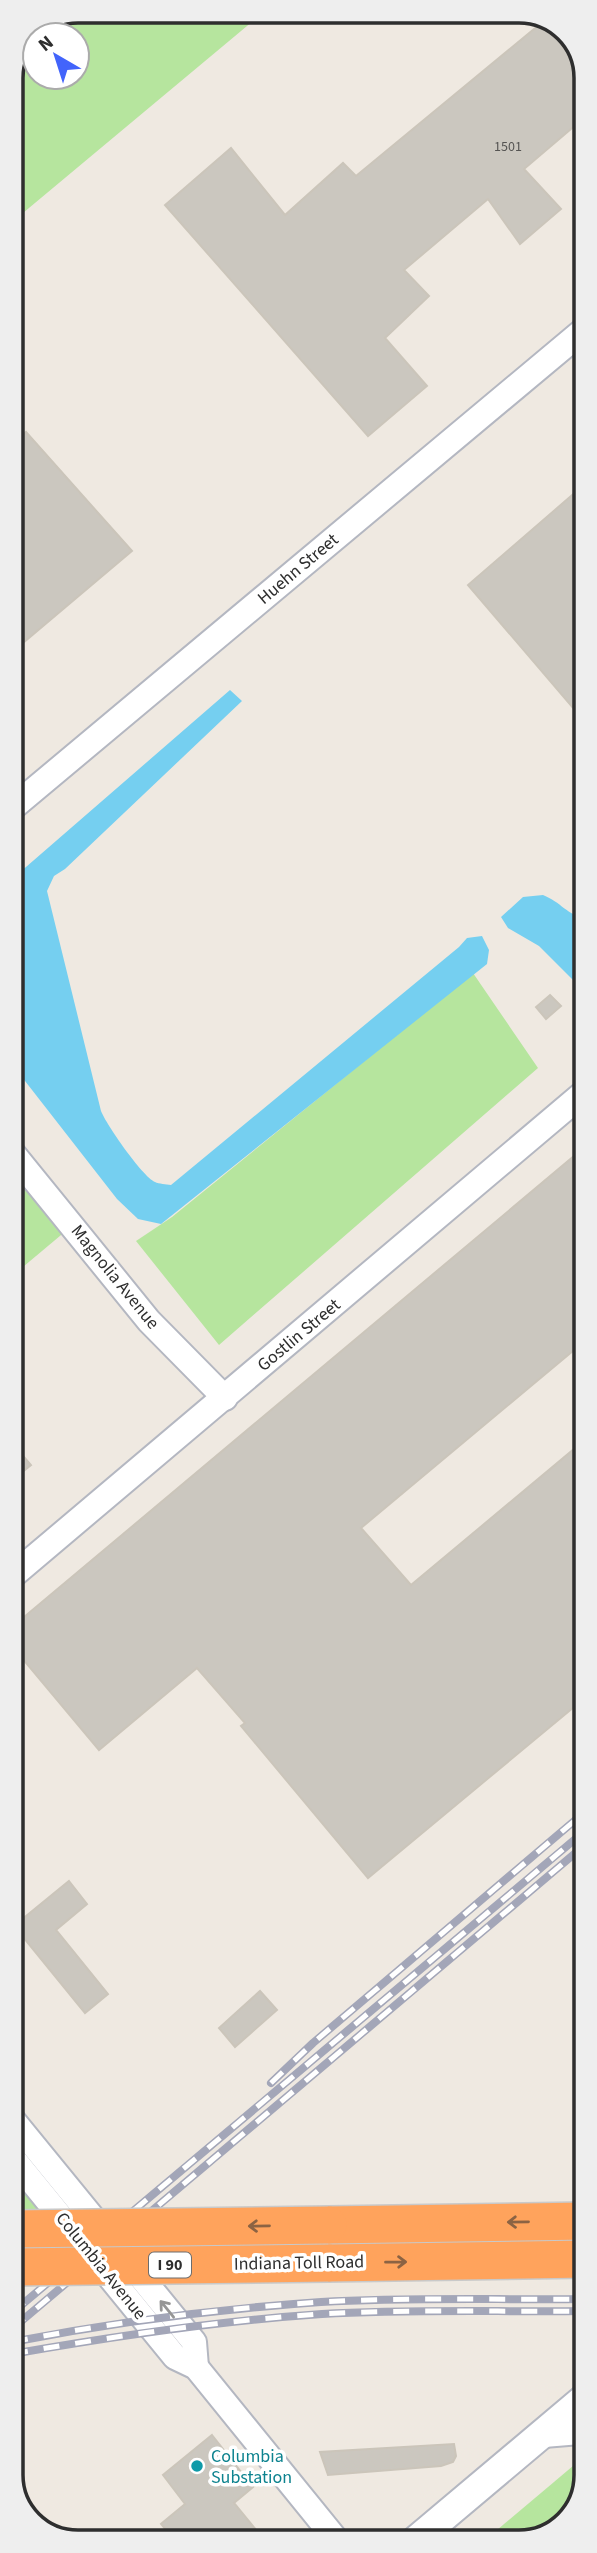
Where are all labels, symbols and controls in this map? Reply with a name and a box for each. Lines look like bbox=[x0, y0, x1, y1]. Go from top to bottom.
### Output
north arrow bbox=[21, 21, 91, 91]
text: N bbox=[33, 29, 60, 58]
house number: 1501 bbox=[494, 137, 522, 157]
street label: Huehn Street bbox=[252, 528, 344, 610]
street label: Magnolia Avenue bbox=[65, 1219, 165, 1335]
street label: Gostlin Street bbox=[252, 1293, 346, 1377]
street label: Columbia Avenue bbox=[50, 2207, 152, 2325]
one-way arrow bbox=[507, 2215, 530, 2229]
one-way arrow bbox=[248, 2219, 271, 2233]
street label: Indiana Toll Road bbox=[234, 2249, 364, 2277]
road number: I 90 bbox=[149, 2252, 191, 2278]
one-way arrow bbox=[384, 2255, 407, 2269]
one-way arrow bbox=[159, 2300, 175, 2318]
place label: Columbia Substation bbox=[211, 2444, 292, 2490]
marker: Columbia Substation bbox=[189, 2458, 205, 2474]

